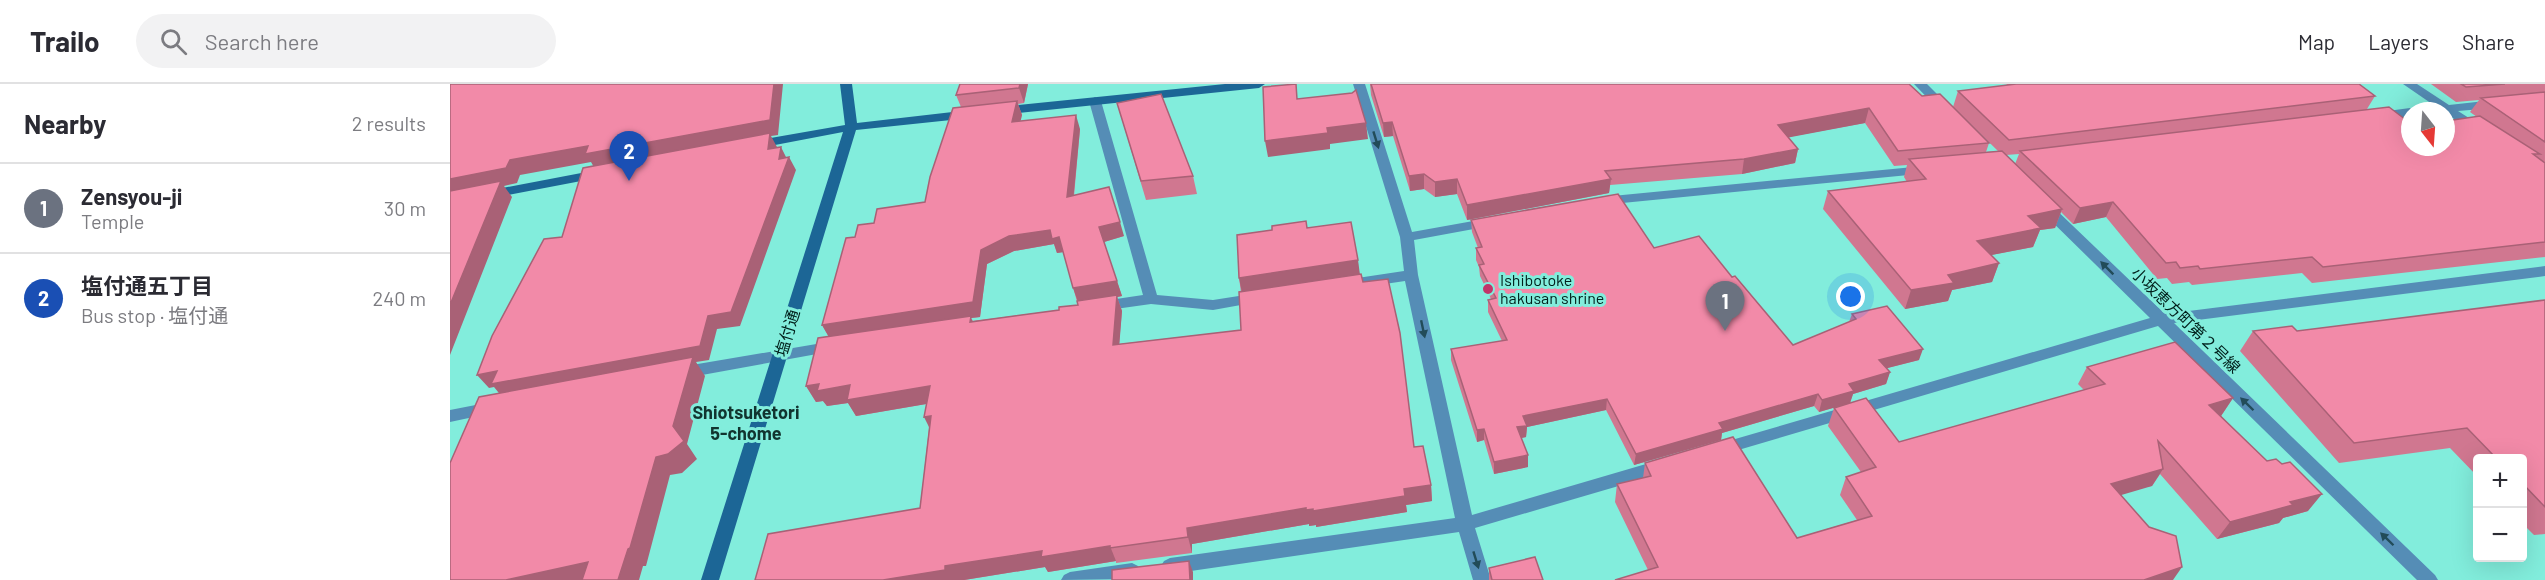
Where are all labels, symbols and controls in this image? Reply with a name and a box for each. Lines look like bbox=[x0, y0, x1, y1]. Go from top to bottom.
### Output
search box bbox=[136, 14, 556, 68]
text: Trailo bbox=[30, 24, 100, 58]
icon: search bbox=[157, 25, 190, 58]
text: Search here bbox=[205, 28, 319, 54]
text: Map bbox=[2298, 29, 2335, 54]
text: Layers bbox=[2368, 29, 2429, 54]
text: Share bbox=[2462, 29, 2515, 54]
north arrow bbox=[2401, 102, 2455, 156]
text: Nearby bbox=[24, 108, 106, 139]
text: 2 results bbox=[352, 111, 426, 135]
one-way arrow bbox=[1372, 131, 1381, 149]
pin: 2 bbox=[610, 132, 648, 181]
text: Zensyou-ji bbox=[81, 183, 182, 209]
text: 1 bbox=[40, 196, 47, 220]
text: 30 m bbox=[384, 196, 426, 220]
text: Temple bbox=[81, 209, 144, 233]
one-way arrow bbox=[2099, 261, 2114, 275]
street label: 小坂恵方町第２号線 bbox=[2128, 263, 2245, 376]
place label: Ishibotoke hakusan shrine bbox=[1500, 270, 1604, 307]
text: 塩付通五丁目 bbox=[81, 272, 213, 298]
marker: Ishibotoke hakusan shrine bbox=[1481, 282, 1495, 296]
pin: 1 bbox=[1706, 282, 1744, 331]
your location bbox=[1836, 282, 1865, 311]
text: 2 bbox=[38, 286, 49, 310]
text: 240 m bbox=[372, 286, 426, 310]
text: Bus stop · 塩付通 bbox=[81, 303, 228, 327]
street label: 塩付通 bbox=[770, 307, 803, 359]
one-way arrow bbox=[1419, 319, 1428, 338]
one-way arrow bbox=[2239, 397, 2254, 411]
district label: Shiotsuketori 5-chome bbox=[692, 401, 800, 444]
map controls bbox=[2473, 454, 2527, 562]
button: + bbox=[2473, 454, 2527, 508]
button: − bbox=[2473, 508, 2527, 562]
one-way arrow bbox=[2380, 533, 2394, 547]
one-way arrow bbox=[1472, 551, 1481, 569]

